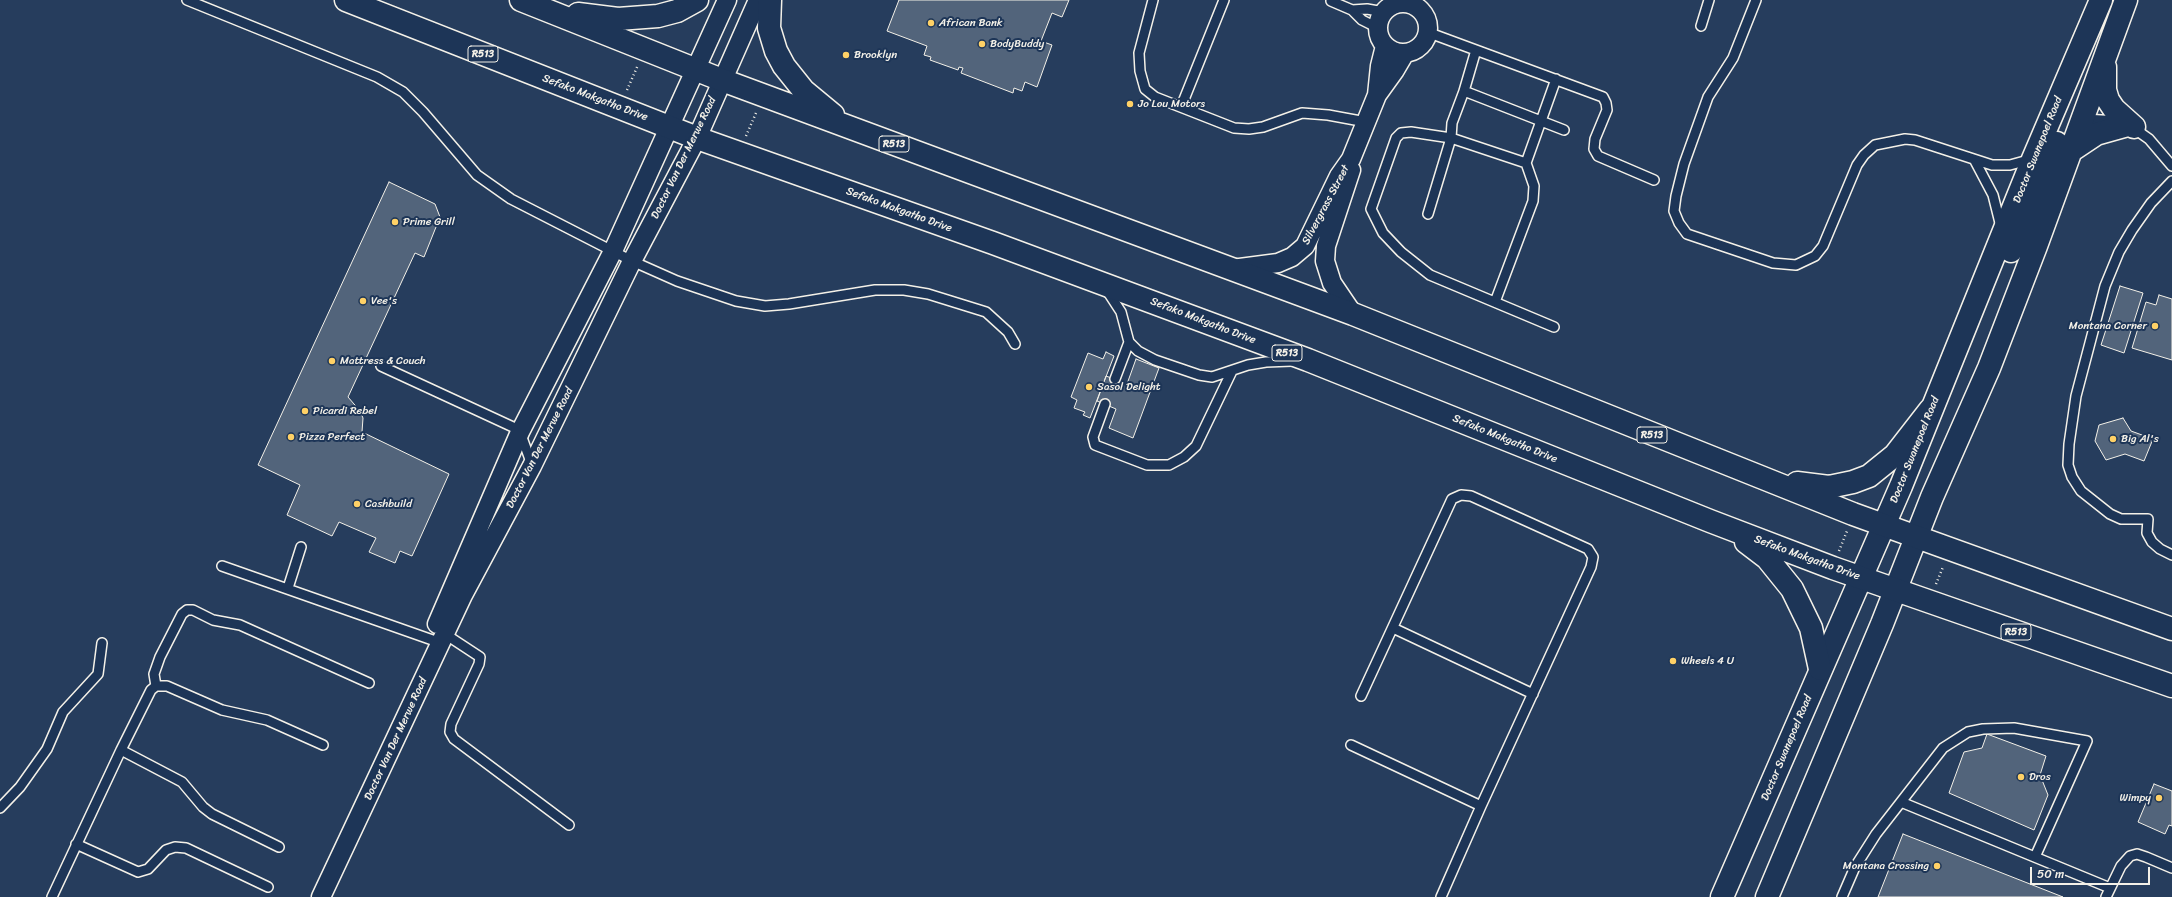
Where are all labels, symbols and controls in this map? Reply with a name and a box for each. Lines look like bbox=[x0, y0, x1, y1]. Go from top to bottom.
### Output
place label: African Bank bbox=[939, 16, 1003, 30]
marker: African Bank bbox=[926, 18, 936, 28]
place label: BodyBuddy bbox=[990, 37, 1044, 51]
marker: BodyBuddy bbox=[977, 39, 987, 49]
road number: R513 bbox=[468, 46, 498, 62]
place label: Brooklyn bbox=[854, 48, 897, 62]
marker: Brooklyn bbox=[841, 50, 851, 60]
street label: Sefako Makgatho Drive bbox=[540, 72, 650, 124]
street label: Doctor Van Der Merwe Road bbox=[649, 95, 719, 221]
street label: Doctor Swanepoel Road bbox=[2011, 95, 2065, 205]
place label: Jo Lou Motors bbox=[1138, 97, 1205, 111]
marker: Jo Lou Motors bbox=[1125, 99, 1135, 109]
road number: R513 bbox=[879, 136, 909, 152]
street label: Silvergrass Street bbox=[1299, 163, 1353, 247]
street label: Sefako Makgatho Drive bbox=[844, 185, 954, 235]
place label: Prime Grill bbox=[403, 215, 455, 229]
marker: Prime Grill bbox=[390, 217, 400, 227]
place label: Vee's bbox=[371, 294, 397, 308]
street label: Sefako Makgatho Drive bbox=[1148, 295, 1258, 347]
marker: Vee's bbox=[358, 296, 368, 306]
place label: Montana Corner bbox=[2069, 319, 2147, 333]
marker: Montana Corner bbox=[2150, 321, 2160, 331]
road number: R513 bbox=[1272, 345, 1302, 361]
place label: Mattress & Couch bbox=[340, 354, 426, 368]
marker: Mattress & Couch bbox=[327, 356, 337, 366]
place label: Sasol Delight bbox=[1097, 380, 1161, 394]
marker: Sasol Delight bbox=[1084, 382, 1094, 392]
street label: Doctor Van Der Merwe Road bbox=[504, 385, 576, 511]
street label: Doctor Swanepoel Road bbox=[1888, 395, 1942, 505]
place label: Picardi Rebel bbox=[313, 404, 377, 418]
marker: Picardi Rebel bbox=[300, 406, 310, 416]
street label: Sefako Makgatho Drive bbox=[1451, 412, 1559, 466]
road number: R513 bbox=[1637, 427, 1667, 443]
place label: Pizza Perfect bbox=[299, 430, 365, 444]
marker: Pizza Perfect bbox=[286, 432, 296, 442]
place label: Big Al's bbox=[2121, 432, 2159, 446]
marker: Big Al's bbox=[2108, 434, 2118, 444]
place label: Cashbuild bbox=[365, 497, 412, 511]
marker: Cashbuild bbox=[352, 499, 362, 509]
street label: Sefako Makgatho Drive bbox=[1752, 533, 1862, 583]
road number: R513 bbox=[2001, 624, 2031, 640]
place label: Wheels 4 U bbox=[1681, 654, 1734, 668]
marker: Wheels 4 U bbox=[1668, 656, 1678, 666]
street label: Doctor Van Der Merwe Road bbox=[362, 676, 430, 802]
street label: Doctor Swanepoel Road bbox=[1759, 693, 1815, 803]
place label: Dros bbox=[2029, 770, 2051, 784]
marker: Dros bbox=[2016, 772, 2026, 782]
place label: Wimpy bbox=[2120, 791, 2151, 805]
marker: Wimpy bbox=[2154, 793, 2164, 803]
place label: Montana Crossing bbox=[1843, 859, 1929, 873]
scale bar bbox=[2032, 859, 2152, 885]
marker: Montana Crossing bbox=[1932, 861, 1942, 871]
text: 50 m bbox=[2037, 863, 2064, 885]

